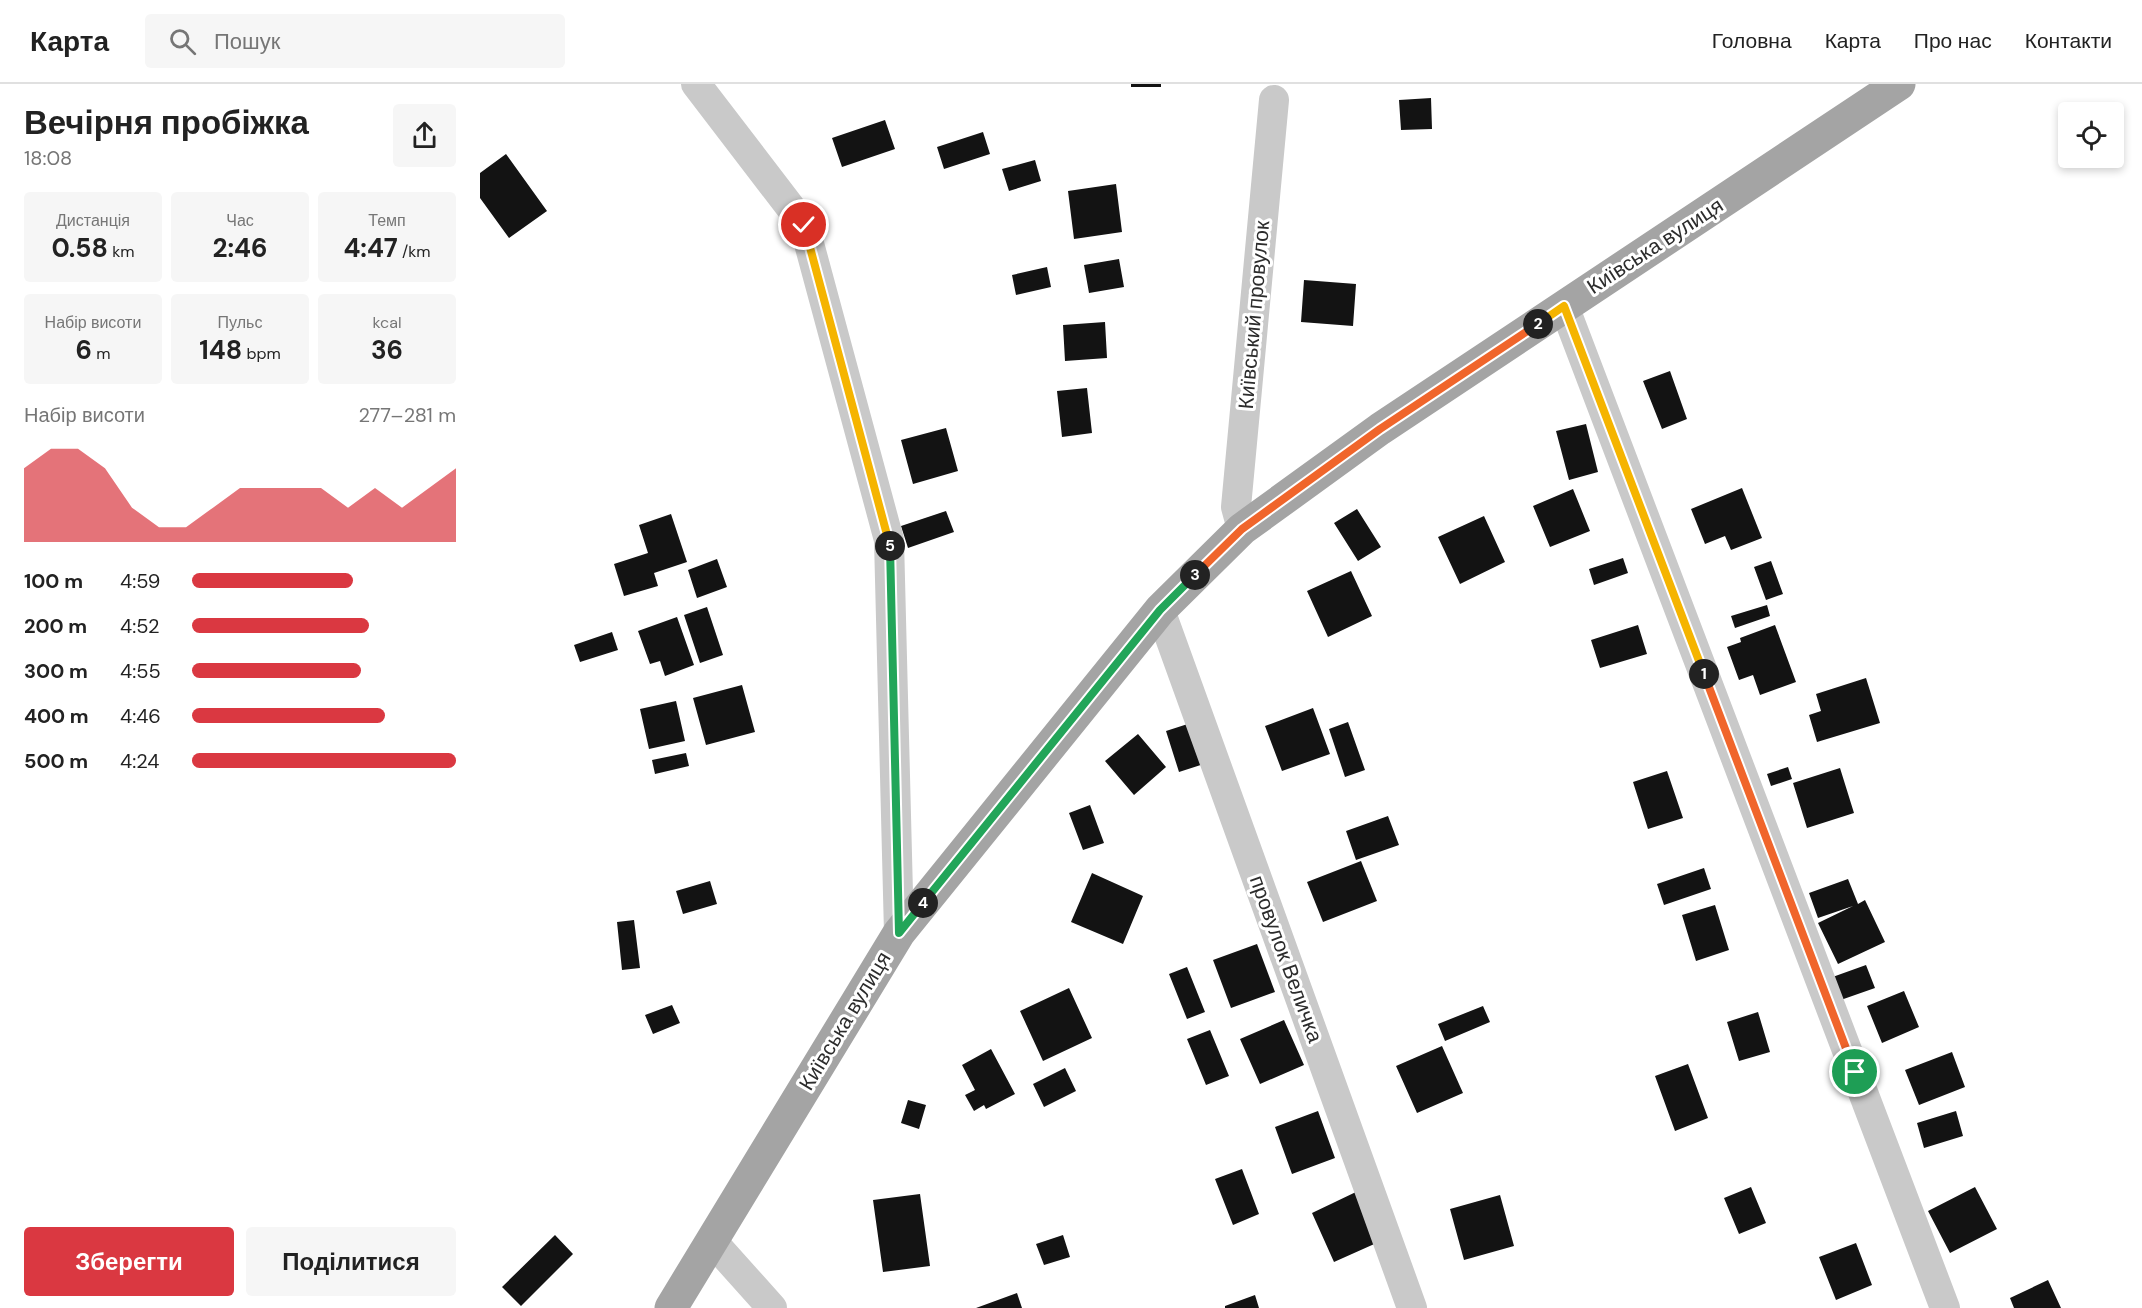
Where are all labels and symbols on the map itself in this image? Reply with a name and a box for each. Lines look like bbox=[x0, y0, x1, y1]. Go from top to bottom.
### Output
street label: Київська вулиця bbox=[1581, 191, 1729, 301]
pin bbox=[778, 199, 829, 250]
street label: Київський провулок bbox=[1232, 219, 1276, 410]
pin: 2 bbox=[1523, 309, 1553, 339]
pin: 5 bbox=[875, 531, 905, 561]
pin: 3 bbox=[1180, 560, 1210, 590]
pin: 1 bbox=[1689, 659, 1719, 689]
street label: провулок Величка bbox=[1243, 872, 1329, 1047]
pin: 4 bbox=[908, 888, 938, 918]
street label: Київська вулиця bbox=[793, 946, 897, 1096]
pin bbox=[1829, 1046, 1880, 1097]

